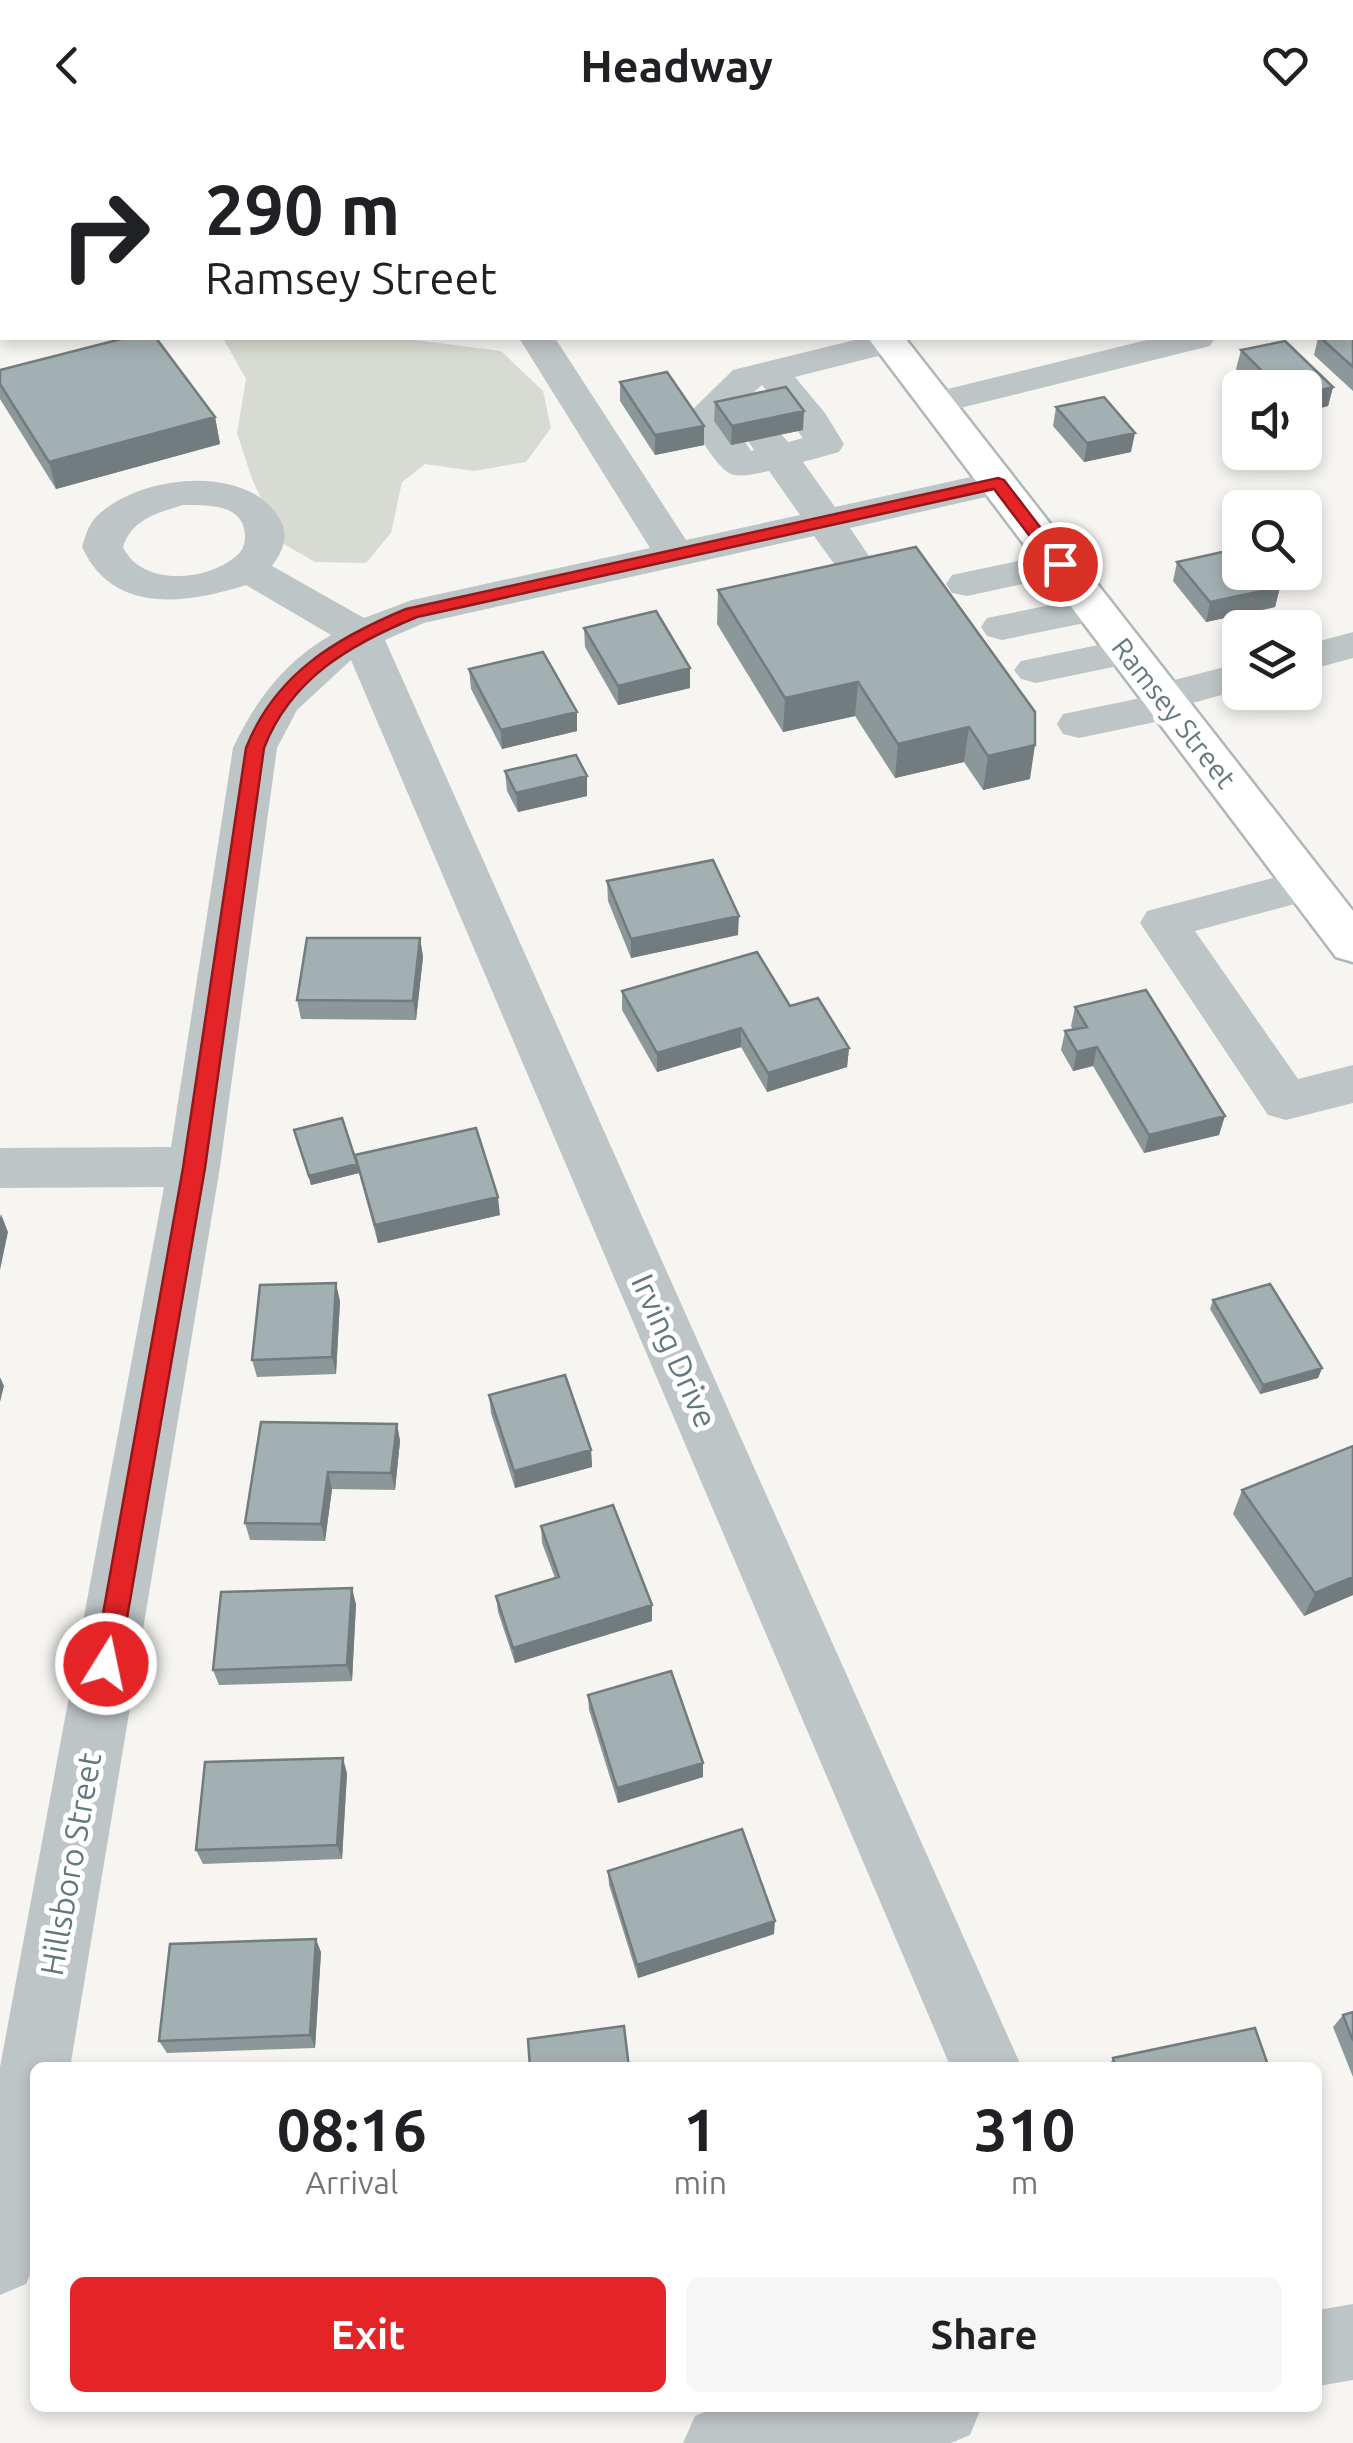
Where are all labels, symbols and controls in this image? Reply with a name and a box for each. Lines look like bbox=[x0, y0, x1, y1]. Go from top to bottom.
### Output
icon: back bbox=[40, 38, 95, 93]
icon: heart bbox=[1258, 38, 1313, 93]
text: Headway bbox=[580, 40, 773, 91]
icon: right bbox=[40, 170, 170, 300]
text: 290 m bbox=[205, 170, 400, 248]
text: Ramsey Street bbox=[205, 252, 497, 303]
map controls bbox=[1222, 370, 1322, 710]
button: sound bbox=[1222, 370, 1322, 470]
button: search bbox=[1222, 490, 1322, 590]
pin bbox=[1018, 522, 1103, 607]
icon: arrive bbox=[1033, 537, 1088, 592]
button: layers bbox=[1222, 610, 1322, 710]
street label: Ramsey Street bbox=[1106, 632, 1243, 794]
street label: Irving Drive bbox=[625, 1268, 725, 1433]
position arrow bbox=[54, 1612, 158, 1716]
street label: Hillsboro Street bbox=[33, 1749, 107, 1978]
text: 08:16 bbox=[277, 2095, 427, 2162]
text: 1 bbox=[683, 2095, 717, 2162]
text: 310 bbox=[974, 2095, 1075, 2162]
text: Arrival bbox=[305, 2164, 398, 2200]
text: min bbox=[673, 2164, 727, 2200]
text: m bbox=[1011, 2164, 1038, 2200]
button: Exit bbox=[70, 2277, 666, 2392]
button: Share bbox=[686, 2277, 1282, 2392]

